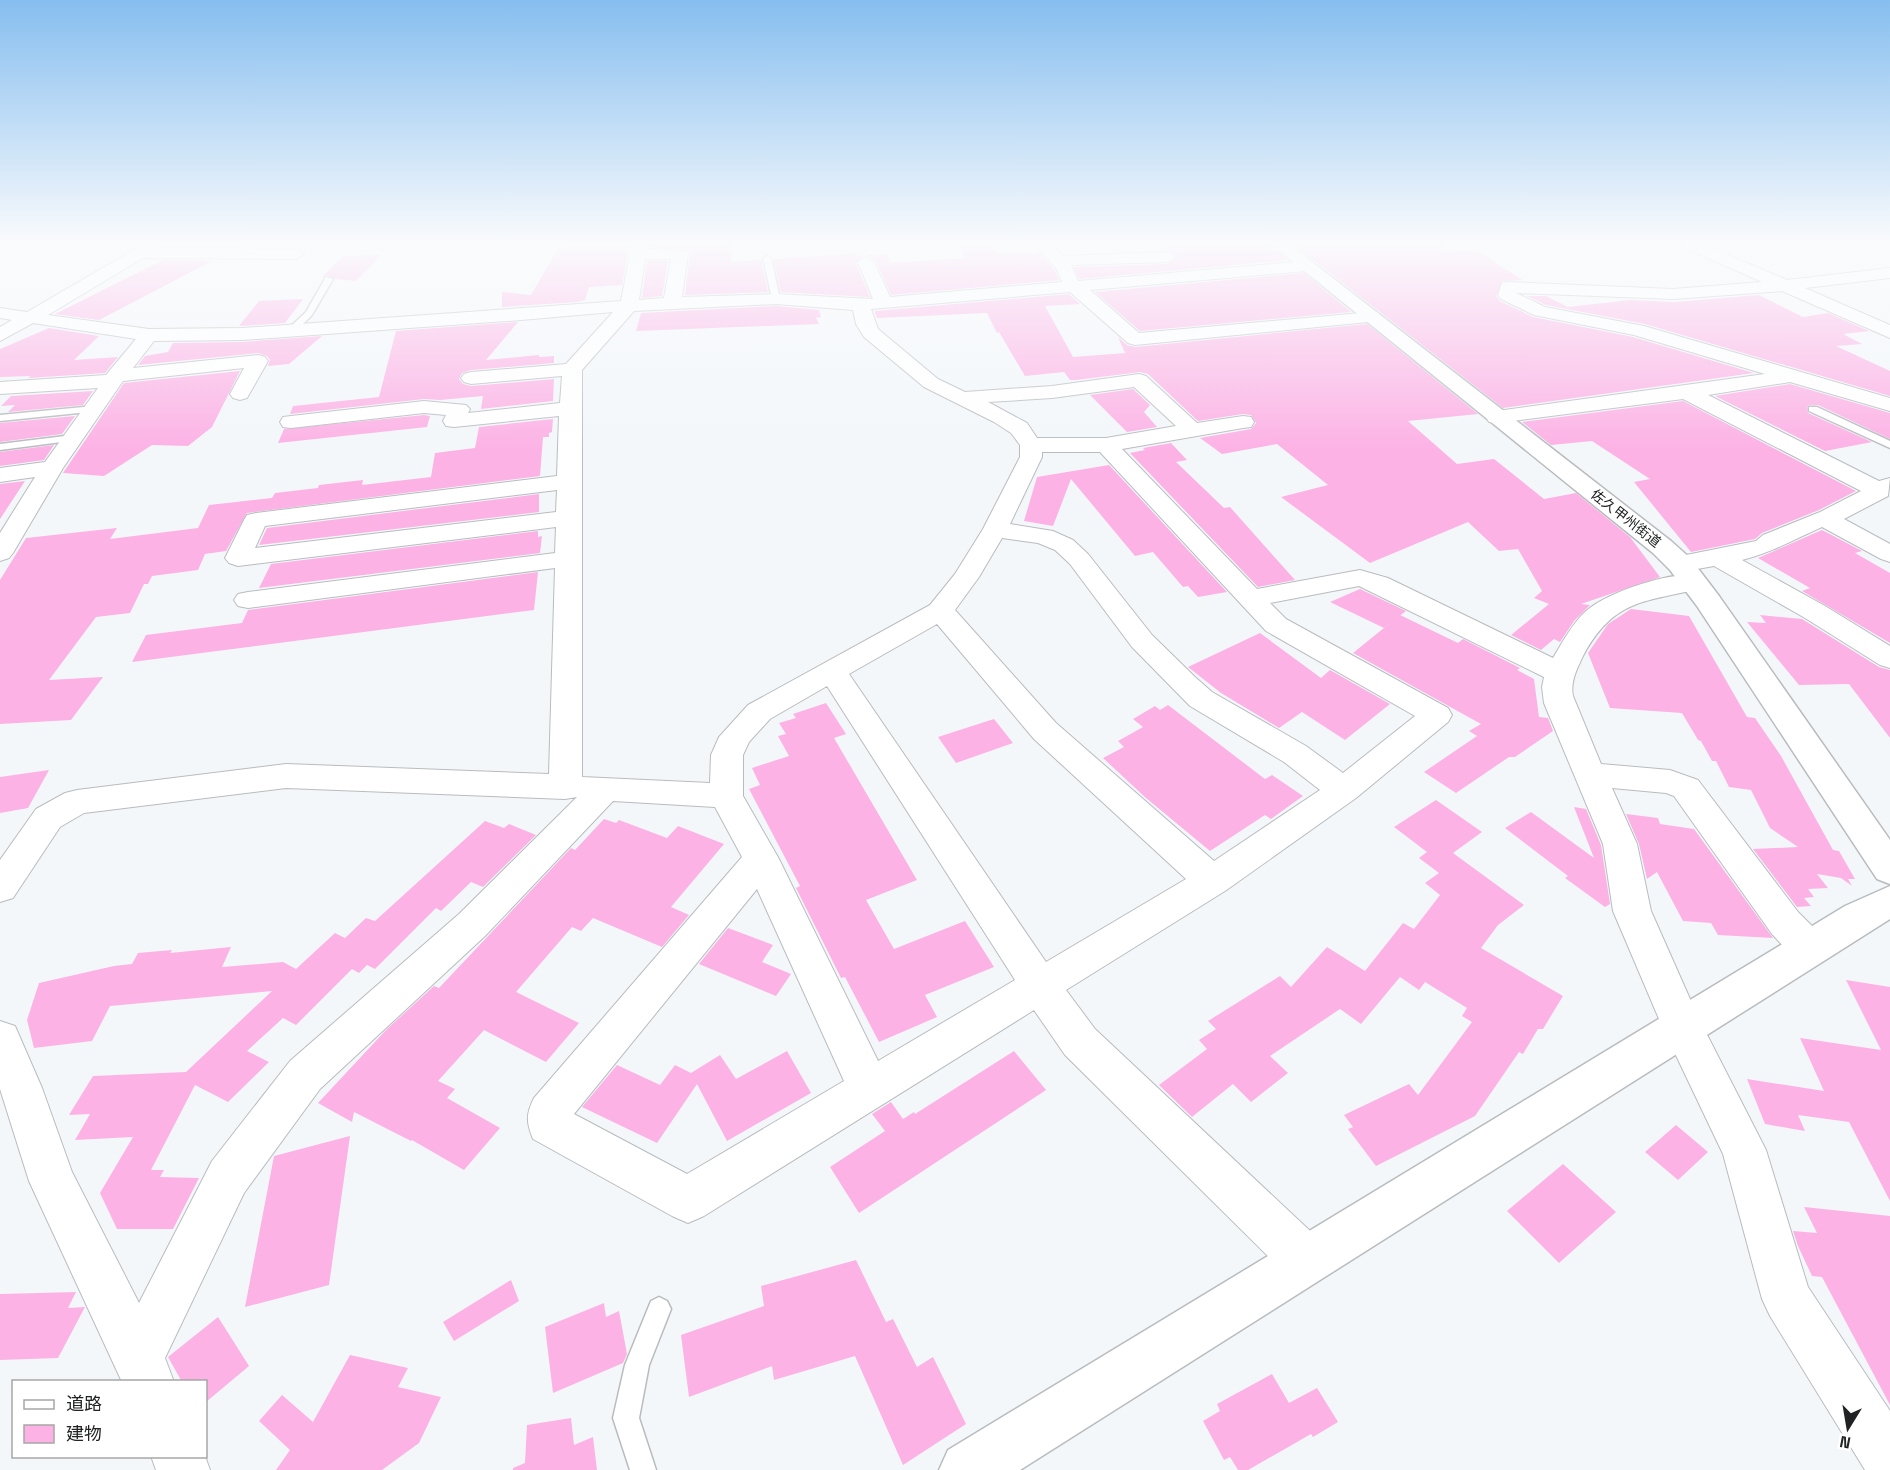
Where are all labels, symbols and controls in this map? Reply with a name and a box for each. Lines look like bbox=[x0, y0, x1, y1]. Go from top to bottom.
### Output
street label: 佐久甲州街道 bbox=[1587, 485, 1665, 551]
legend bbox=[12, 1380, 207, 1458]
text: 道路 bbox=[66, 1392, 102, 1415]
north arrow bbox=[1818, 1398, 1878, 1458]
text: 建物 bbox=[66, 1422, 102, 1445]
text: N bbox=[1838, 1431, 1853, 1454]

